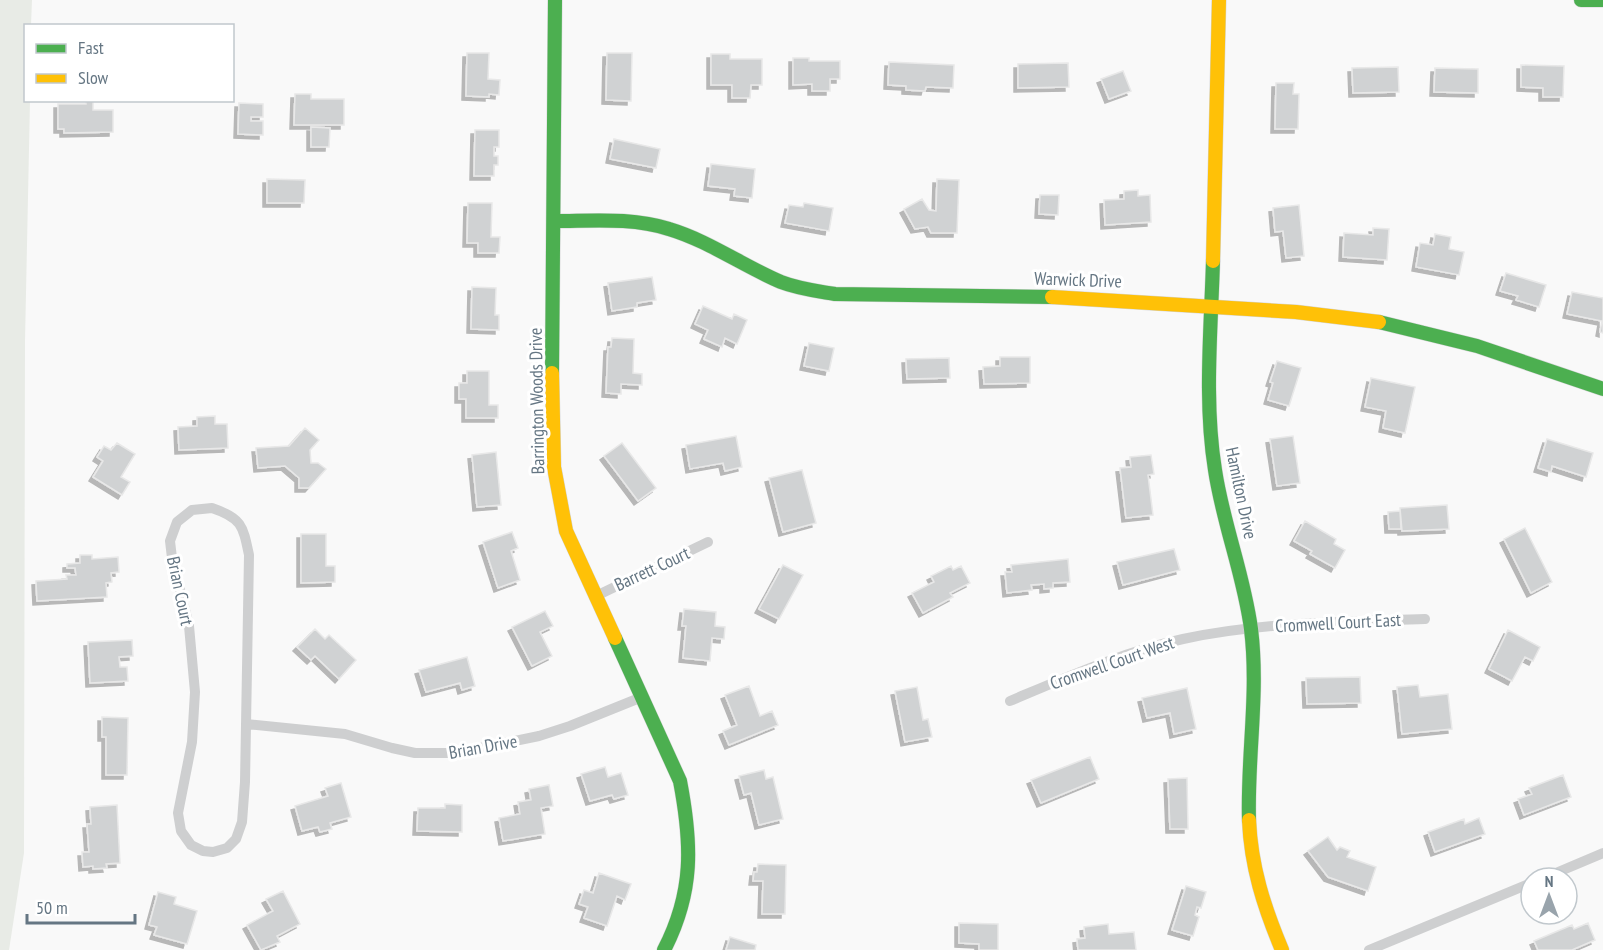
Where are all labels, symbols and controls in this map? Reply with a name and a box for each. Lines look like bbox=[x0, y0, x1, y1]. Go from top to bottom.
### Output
legend bbox=[24, 24, 234, 102]
text: Fast bbox=[78, 36, 104, 59]
text: Slow bbox=[78, 66, 109, 89]
street label: Warwick Drive bbox=[1034, 266, 1122, 293]
street label: Barrington Woods Drive bbox=[524, 328, 549, 474]
street label: Hamilton Drive bbox=[1221, 445, 1262, 541]
street label: Barrett Court bbox=[611, 541, 693, 596]
street label: Brian Court bbox=[162, 554, 199, 628]
street label: Cromwell Court East bbox=[1274, 608, 1402, 637]
street label: Cromwell Court West bbox=[1047, 631, 1177, 695]
street label: Brian Drive bbox=[447, 729, 519, 764]
north arrow bbox=[1519, 866, 1579, 926]
text: N bbox=[1545, 871, 1553, 891]
scale bar bbox=[27, 887, 135, 925]
text: 50 m bbox=[36, 896, 68, 919]

